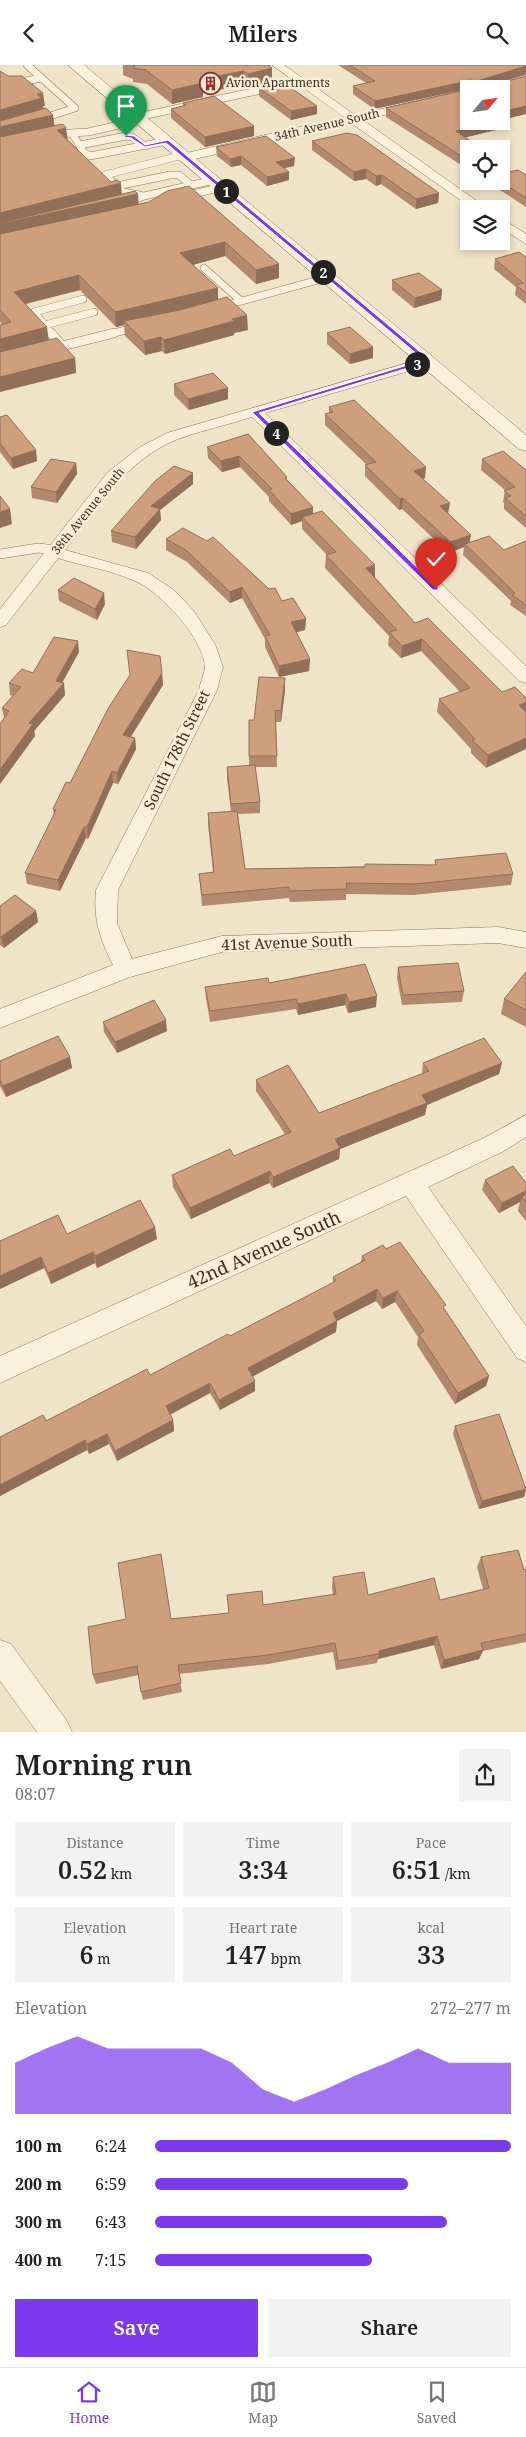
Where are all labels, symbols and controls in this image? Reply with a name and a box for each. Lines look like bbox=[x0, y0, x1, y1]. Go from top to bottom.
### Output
text: Milers bbox=[228, 18, 298, 48]
icon: back bbox=[15, 19, 43, 47]
icon: search bbox=[483, 19, 511, 47]
building icon: Avion Apartments bbox=[198, 71, 222, 95]
place label: Avion Apartments bbox=[226, 74, 330, 91]
north arrow bbox=[460, 80, 510, 130]
map controls bbox=[460, 80, 510, 250]
pin bbox=[105, 85, 147, 136]
icon: arrive bbox=[112, 92, 140, 120]
street label: 34th Avenue South bbox=[273, 104, 381, 145]
button: locate bbox=[460, 140, 510, 190]
pin: 1 bbox=[214, 179, 238, 203]
text: 1 bbox=[223, 182, 230, 201]
button: layers bbox=[460, 200, 510, 250]
pin: 2 bbox=[310, 259, 336, 285]
text: 2 bbox=[320, 263, 327, 282]
pin: 3 bbox=[404, 351, 430, 377]
text: 3 bbox=[414, 355, 421, 374]
pin: 4 bbox=[264, 421, 288, 445]
text: 4 bbox=[273, 424, 280, 443]
street label: 38th Avenue South bbox=[47, 463, 128, 558]
pin bbox=[415, 538, 457, 589]
icon: check bbox=[422, 545, 450, 573]
street label: South 178th Street bbox=[138, 686, 214, 813]
street label: 41st Avenue South bbox=[221, 930, 353, 954]
street label: 42nd Avenue South bbox=[183, 1204, 344, 1294]
text: Morning run bbox=[15, 1745, 192, 1783]
button: share bbox=[459, 1749, 511, 1801]
text: 08:07 bbox=[15, 1783, 55, 1805]
text: Distance bbox=[66, 1833, 124, 1852]
text: Time bbox=[246, 1833, 280, 1852]
text: Pace bbox=[416, 1833, 446, 1852]
text: 0.52 bbox=[58, 1852, 107, 1886]
text: 3:34 bbox=[238, 1852, 288, 1886]
text: 6:51 bbox=[392, 1852, 441, 1886]
text: km bbox=[107, 1864, 132, 1883]
text: /km bbox=[441, 1864, 470, 1883]
text: Elevation bbox=[63, 1918, 127, 1937]
text: Heart rate bbox=[229, 1918, 297, 1937]
text: kcal bbox=[417, 1918, 445, 1937]
text: 6 bbox=[80, 1937, 94, 1971]
text: 147 bbox=[225, 1937, 267, 1971]
text: 33 bbox=[417, 1937, 445, 1971]
text: m bbox=[94, 1949, 110, 1968]
text: bpm bbox=[267, 1949, 301, 1968]
text: Elevation bbox=[15, 1997, 87, 2019]
text: 272–277 m bbox=[430, 1997, 511, 2019]
text: 100 m bbox=[15, 2135, 62, 2157]
text: 6:24 bbox=[95, 2135, 126, 2157]
text: 200 m bbox=[15, 2173, 62, 2195]
text: 6:59 bbox=[95, 2173, 126, 2195]
text: 300 m bbox=[15, 2211, 62, 2233]
text: 6:43 bbox=[95, 2211, 126, 2233]
text: 400 m bbox=[15, 2249, 62, 2271]
text: 7:15 bbox=[95, 2249, 126, 2271]
button: Save bbox=[15, 2299, 258, 2357]
button: Share bbox=[268, 2299, 511, 2357]
tab: Home bbox=[69, 2378, 109, 2427]
tab: Map bbox=[248, 2378, 278, 2427]
tab: Saved bbox=[417, 2378, 457, 2427]

